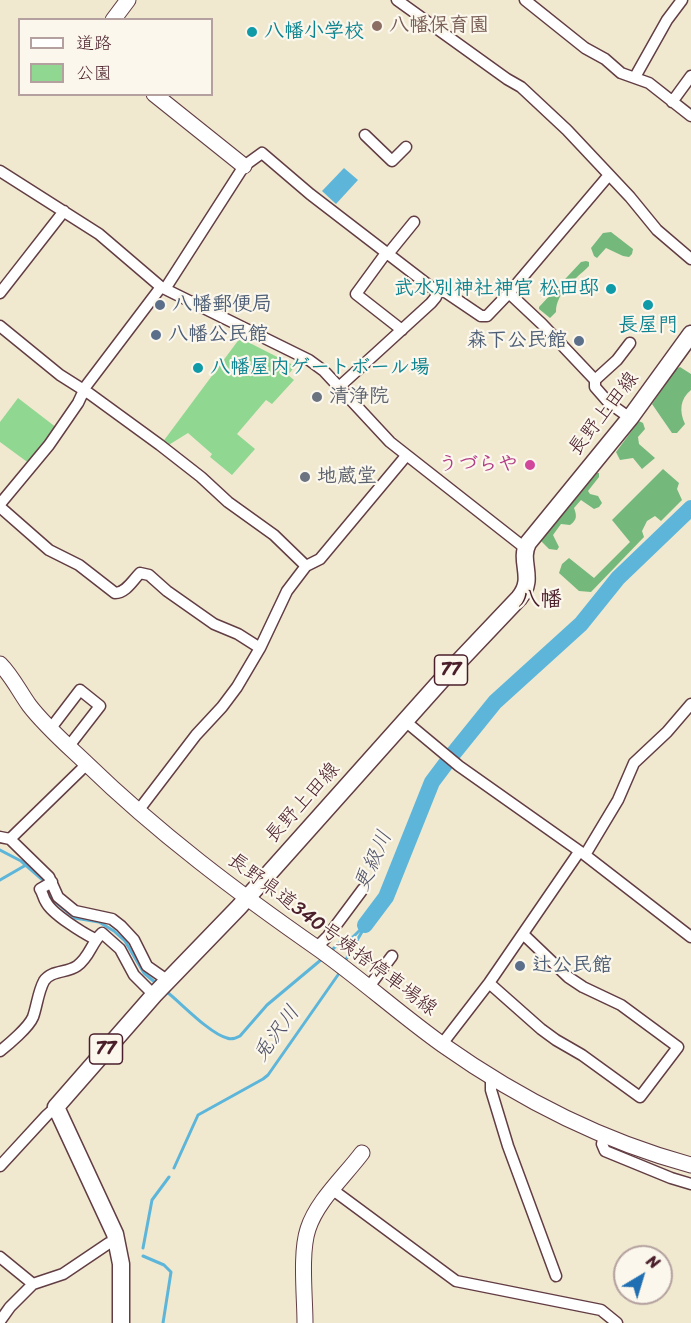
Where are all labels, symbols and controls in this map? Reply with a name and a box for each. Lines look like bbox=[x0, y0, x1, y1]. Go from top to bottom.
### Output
place label: 八幡保育園 bbox=[389, 14, 489, 38]
legend bbox=[18, 18, 213, 96]
marker: 八幡保育園 bbox=[370, 19, 384, 33]
place label: 八幡小学校 bbox=[264, 20, 364, 44]
marker: 八幡小学校 bbox=[245, 25, 259, 39]
text: 道路 bbox=[76, 27, 112, 59]
text: 公園 bbox=[76, 57, 112, 89]
place label: 武水別神社神官 松田邸 bbox=[394, 277, 599, 301]
marker: 武水別神社神官 松田邸 bbox=[604, 282, 618, 296]
place label: 八幡郵便局 bbox=[172, 293, 272, 317]
marker: 八幡郵便局 bbox=[153, 298, 167, 312]
marker: 長屋門 bbox=[641, 298, 655, 312]
place label: 長屋門 bbox=[618, 314, 678, 338]
place label: 八幡公民館 bbox=[168, 323, 268, 347]
marker: 八幡公民館 bbox=[149, 328, 163, 342]
place label: 森下公民館 bbox=[467, 329, 567, 353]
marker: 森下公民館 bbox=[572, 334, 586, 348]
place label: 八幡屋内ゲートボール場 bbox=[210, 356, 430, 380]
marker: 八幡屋内ゲートボール場 bbox=[191, 361, 205, 375]
street label: 長野上田線 bbox=[564, 367, 644, 461]
place label: 清浄院 bbox=[329, 385, 389, 409]
marker: 清浄院 bbox=[310, 390, 324, 404]
place label: うづらや bbox=[438, 453, 518, 477]
marker: うづらや bbox=[523, 458, 537, 472]
place label: 地蔵堂 bbox=[317, 465, 377, 489]
marker: 地蔵堂 bbox=[298, 470, 312, 484]
district label: 八幡 bbox=[518, 587, 562, 613]
road number: 77 bbox=[434, 655, 468, 685]
street label: 長野上田線 bbox=[261, 758, 345, 848]
water label: 更級川 bbox=[350, 827, 398, 895]
street label: 長野県道340号姨捨停車場線 bbox=[223, 848, 441, 1022]
place label: 辻公民館 bbox=[532, 954, 612, 978]
marker: 辻公民館 bbox=[513, 959, 527, 973]
water label: 兎沢川 bbox=[248, 1001, 306, 1067]
road number: 77 bbox=[90, 1034, 122, 1064]
north arrow bbox=[613, 1245, 673, 1305]
text: N bbox=[640, 1247, 666, 1277]

